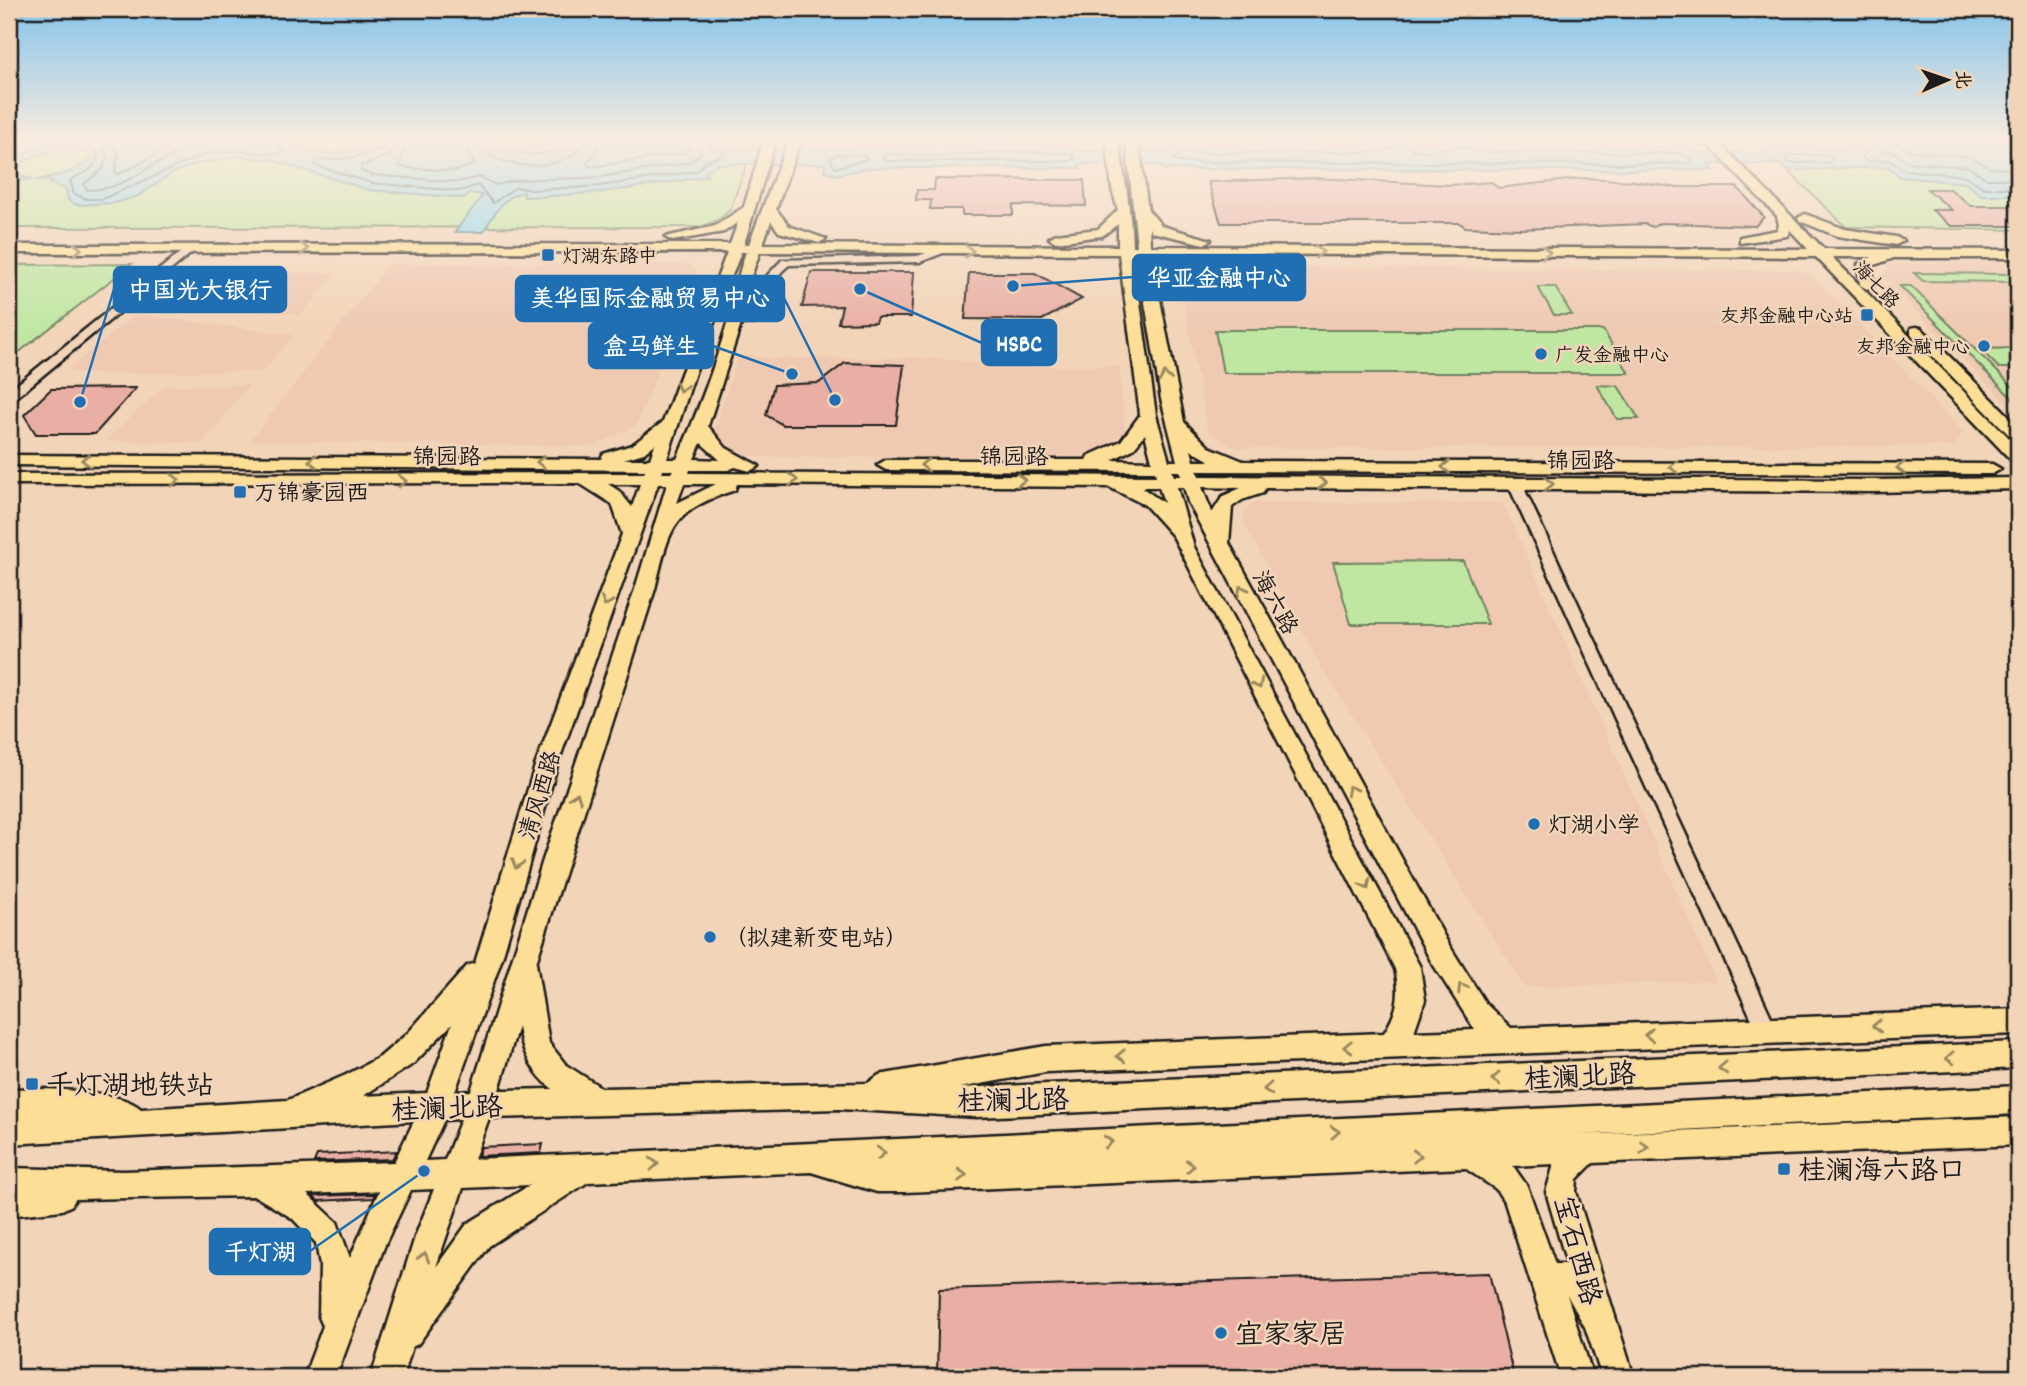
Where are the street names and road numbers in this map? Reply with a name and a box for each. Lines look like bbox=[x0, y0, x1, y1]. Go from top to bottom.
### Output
street label: 海七路 bbox=[1845, 257, 1904, 316]
street label: 锦园路 bbox=[413, 443, 482, 476]
street label: 锦园路 bbox=[980, 443, 1049, 476]
street label: 锦园路 bbox=[1547, 447, 1616, 480]
street label: 海六路 bbox=[1242, 566, 1304, 642]
street label: 清风西路 bbox=[513, 747, 572, 845]
street label: 桂澜北路 bbox=[1523, 1057, 1637, 1103]
street label: 桂澜北路 bbox=[957, 1083, 1069, 1125]
street label: 桂澜北路 bbox=[391, 1090, 504, 1134]
street label: 宝石西路 bbox=[1540, 1192, 1608, 1311]

